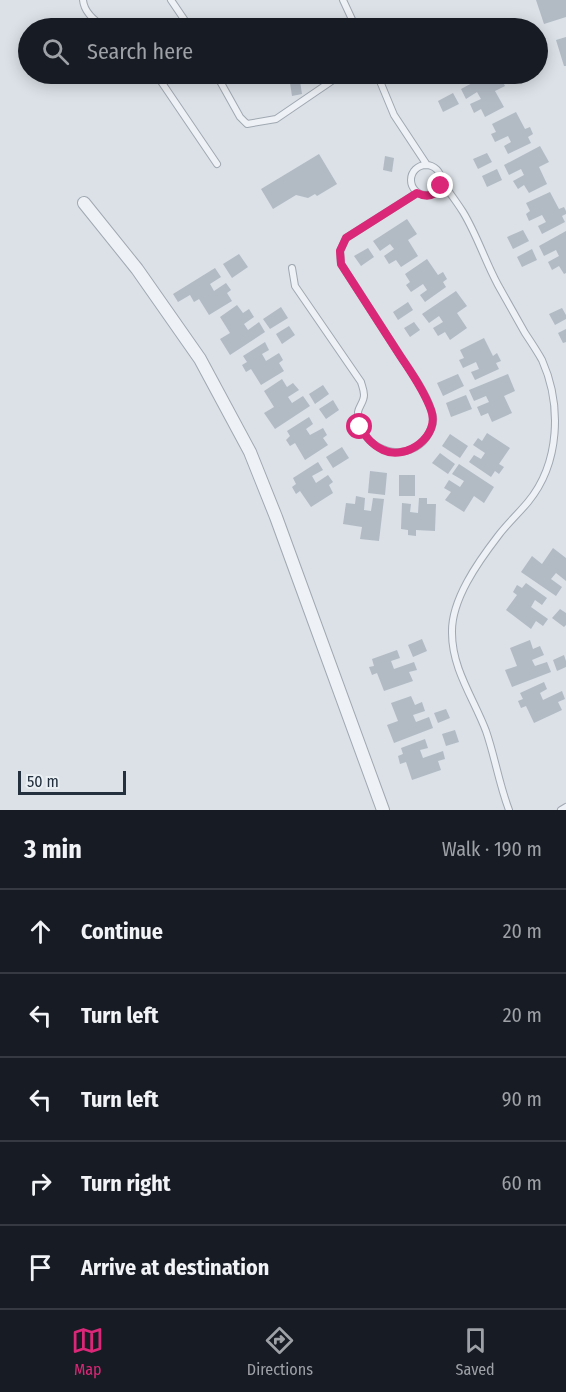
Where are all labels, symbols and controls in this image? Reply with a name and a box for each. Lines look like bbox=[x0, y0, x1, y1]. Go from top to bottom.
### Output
search box bbox=[18, 18, 548, 84]
icon: search bbox=[39, 35, 72, 68]
text: Search here bbox=[87, 38, 193, 65]
route end bbox=[427, 172, 453, 198]
route start bbox=[346, 413, 372, 439]
scale bar bbox=[18, 768, 126, 796]
text: 50 m bbox=[27, 772, 59, 791]
text: 3 min bbox=[24, 834, 82, 865]
text: Walk · 190 m bbox=[442, 837, 542, 861]
icon: ahead bbox=[24, 915, 57, 948]
text: Continue bbox=[81, 918, 163, 945]
text: 20 m bbox=[503, 919, 542, 943]
icon: left bbox=[24, 999, 57, 1032]
text: Turn left bbox=[81, 1002, 159, 1029]
text: 20 m bbox=[503, 1003, 542, 1027]
icon: left bbox=[24, 1083, 57, 1116]
text: Turn left bbox=[81, 1086, 159, 1113]
text: 90 m bbox=[502, 1087, 542, 1111]
icon: right bbox=[24, 1167, 57, 1200]
text: Turn right bbox=[81, 1170, 170, 1197]
text: 60 m bbox=[502, 1171, 542, 1195]
icon: arrive bbox=[24, 1251, 57, 1284]
text: Arrive at destination bbox=[81, 1254, 269, 1281]
tab: Map bbox=[71, 1324, 104, 1379]
tab: Directions bbox=[247, 1324, 313, 1379]
tab: Saved bbox=[456, 1324, 495, 1379]

